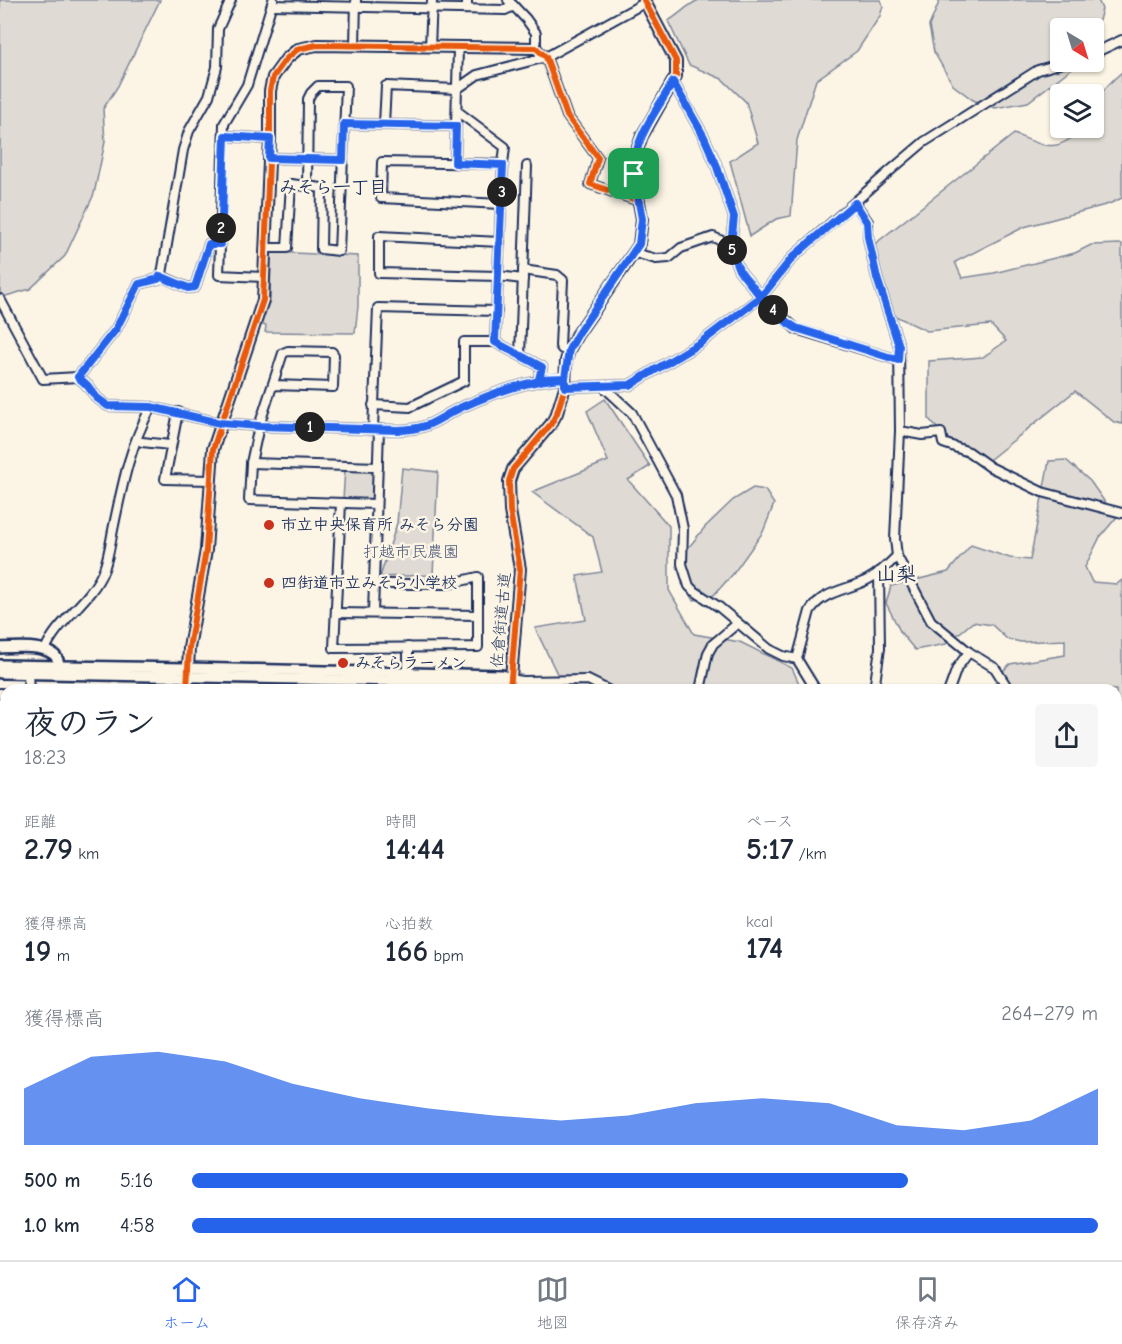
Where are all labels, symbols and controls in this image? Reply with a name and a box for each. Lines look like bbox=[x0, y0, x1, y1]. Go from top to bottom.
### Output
north arrow bbox=[1050, 18, 1104, 72]
map controls bbox=[1050, 18, 1104, 138]
button: layers bbox=[1050, 84, 1104, 138]
pin bbox=[608, 148, 659, 199]
icon: arrive bbox=[617, 157, 650, 190]
district label: みそら一丁目 bbox=[279, 177, 387, 198]
pin: 3 bbox=[487, 177, 517, 207]
text: 3 bbox=[498, 183, 506, 201]
pin: 2 bbox=[206, 213, 236, 243]
text: 2 bbox=[217, 219, 225, 237]
pin: 5 bbox=[717, 235, 747, 265]
text: 5 bbox=[728, 241, 736, 259]
pin: 4 bbox=[758, 295, 788, 325]
text: 4 bbox=[769, 301, 777, 319]
pin: 1 bbox=[295, 412, 325, 442]
text: 1 bbox=[307, 418, 313, 436]
place label: 市立中央保育所 みそら分園 bbox=[281, 516, 479, 534]
marker: 市立中央保育所 みそら分園 bbox=[262, 518, 276, 532]
park label: 打越市民農園 bbox=[363, 543, 459, 561]
district label: 山梨 bbox=[876, 563, 916, 586]
street label: 佐倉街道古道 bbox=[488, 571, 514, 669]
place label: 四街道市立みそら小学校 bbox=[281, 574, 457, 592]
marker: 四街道市立みそら小学校 bbox=[262, 576, 276, 590]
place label: みそらラーメン bbox=[355, 654, 467, 672]
marker: みそらラーメン bbox=[336, 656, 350, 670]
text: 夜のラン bbox=[24, 704, 156, 742]
button: share bbox=[1035, 704, 1098, 767]
text: 18:23 bbox=[24, 746, 66, 769]
text: 距離 bbox=[24, 813, 56, 831]
text: 時間 bbox=[385, 813, 417, 831]
text: ペース bbox=[746, 813, 793, 831]
text: 2.79 bbox=[24, 832, 73, 867]
text: 14:44 bbox=[385, 832, 445, 867]
text: 5:17 bbox=[746, 832, 793, 867]
text: km bbox=[73, 845, 99, 863]
text: /km bbox=[793, 845, 827, 863]
text: kcal bbox=[746, 913, 773, 931]
text: 獲得標高 bbox=[24, 915, 88, 933]
text: 心拍数 bbox=[385, 915, 433, 933]
text: 174 bbox=[746, 931, 783, 966]
text: 19 bbox=[24, 934, 51, 969]
text: 166 bbox=[385, 934, 428, 969]
text: m bbox=[51, 947, 70, 965]
text: bpm bbox=[428, 947, 464, 965]
text: 264–279 m bbox=[1001, 1002, 1098, 1025]
text: 獲得標高 bbox=[24, 1007, 104, 1030]
text: 500 m bbox=[24, 1169, 81, 1192]
text: 5:16 bbox=[120, 1169, 153, 1192]
text: 1.0 km bbox=[24, 1214, 80, 1237]
text: 4:58 bbox=[120, 1214, 154, 1237]
tab: ホーム bbox=[163, 1273, 210, 1333]
tab: 地図 bbox=[536, 1273, 569, 1333]
tab: 保存済み bbox=[895, 1273, 959, 1333]

